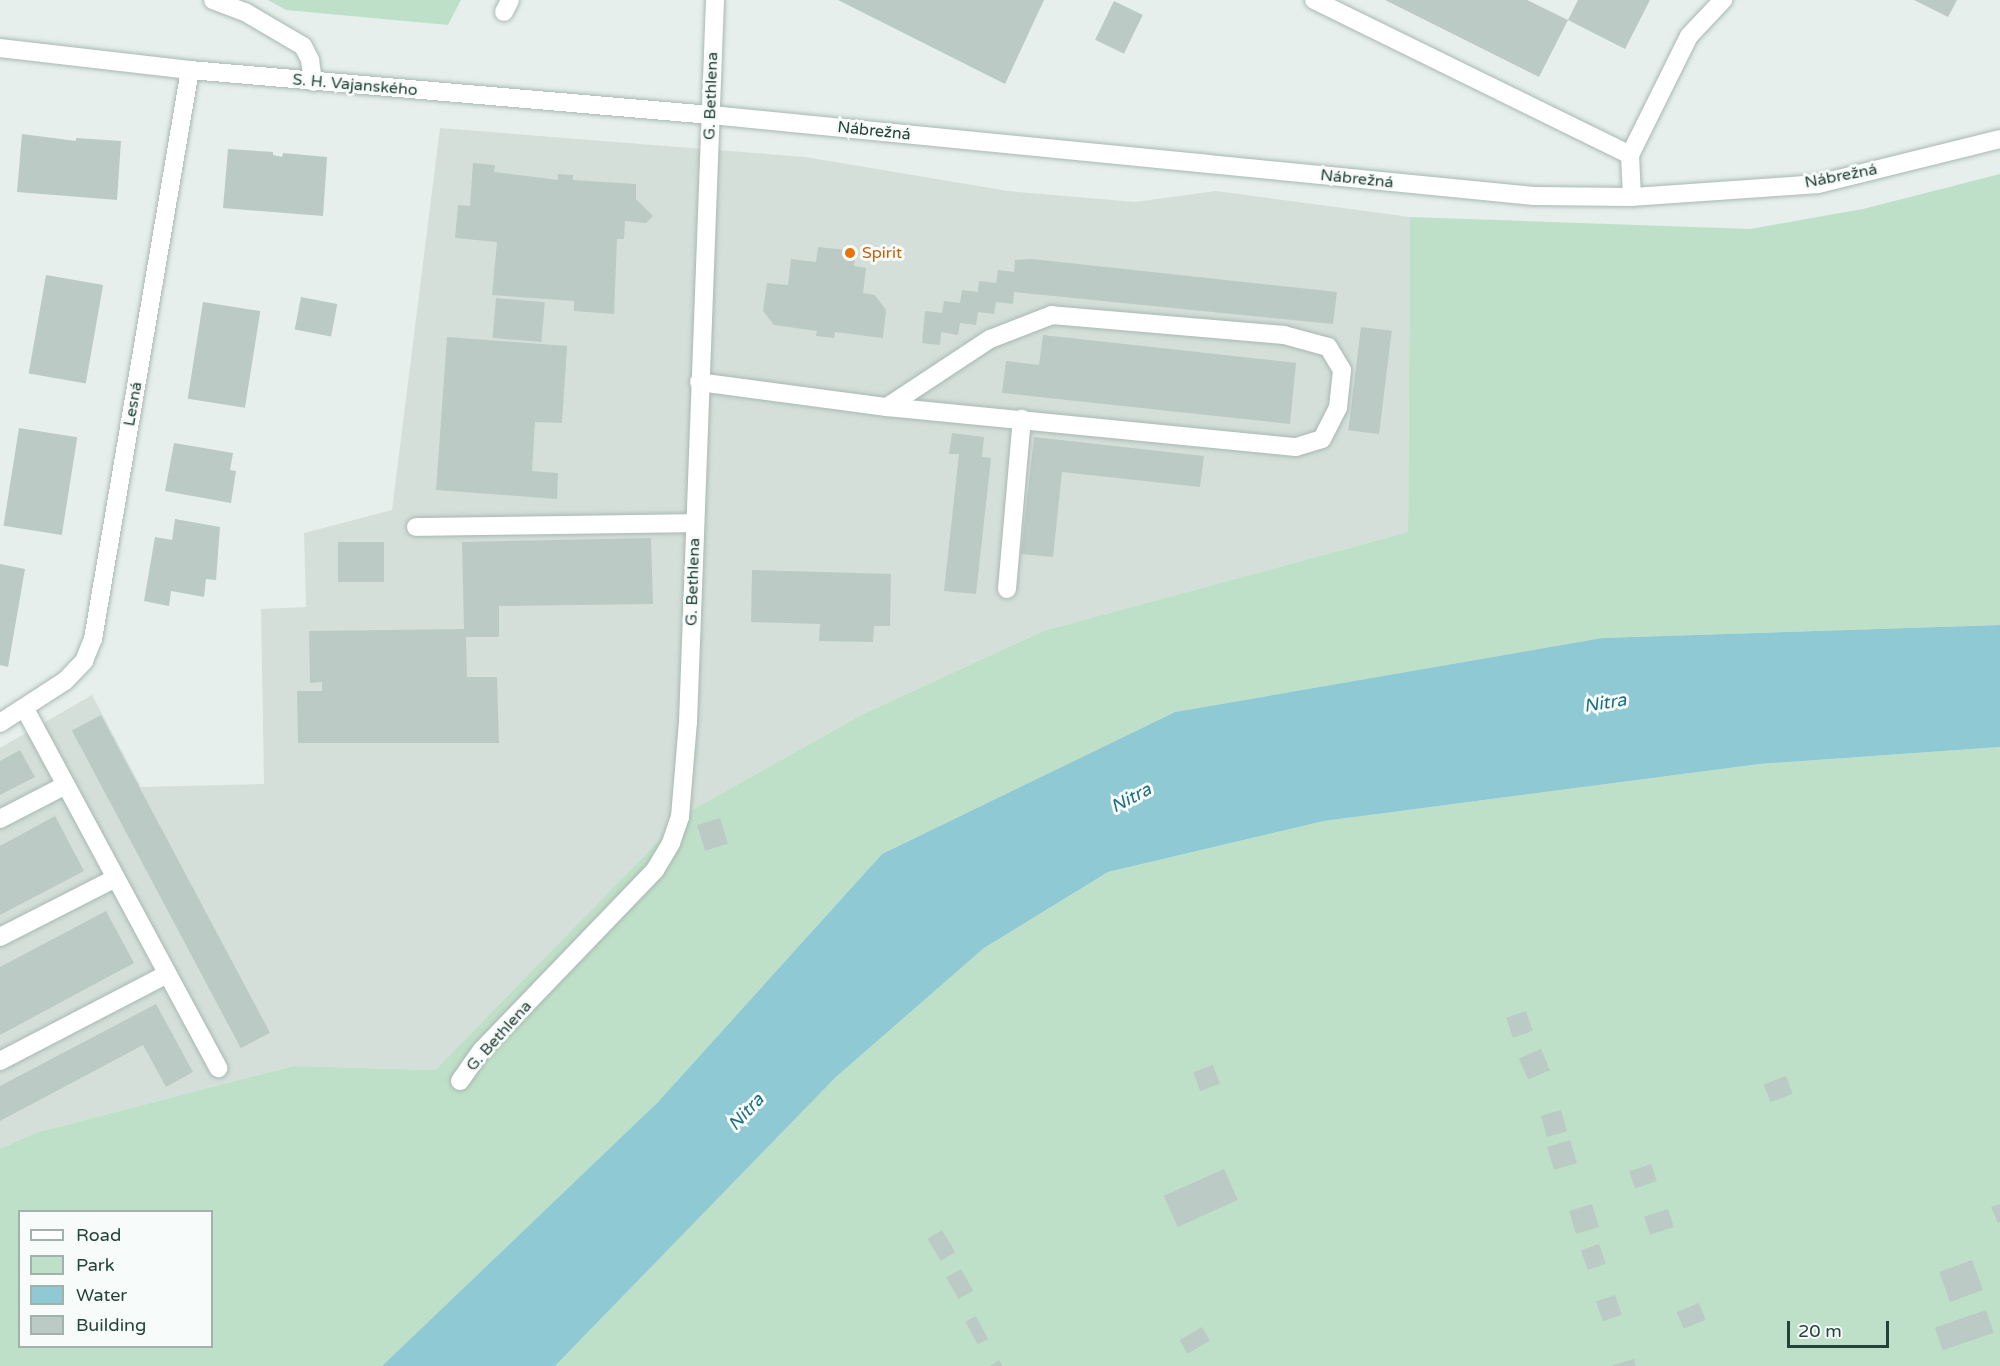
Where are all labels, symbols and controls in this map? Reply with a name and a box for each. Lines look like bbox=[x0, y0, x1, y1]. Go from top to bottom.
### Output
street label: G. Bethlena bbox=[700, 52, 722, 140]
street label: S. H. Vajanského bbox=[292, 70, 418, 100]
street label: Nábrežná bbox=[836, 118, 912, 144]
street label: Nábrežná bbox=[1803, 160, 1879, 192]
street label: Nábrežná bbox=[1319, 166, 1395, 192]
place label: Spirit bbox=[862, 243, 902, 263]
marker: Spirit bbox=[843, 246, 857, 260]
street label: Lesná bbox=[120, 380, 146, 428]
street label: G. Bethlena bbox=[682, 538, 704, 626]
water label: Nitra bbox=[1582, 689, 1628, 717]
water label: Nitra bbox=[1107, 778, 1155, 818]
street label: G. Bethlena bbox=[462, 997, 536, 1075]
water label: Nitra bbox=[724, 1089, 768, 1135]
legend bbox=[18, 1210, 213, 1348]
text: Road bbox=[76, 1224, 121, 1246]
text: Park bbox=[76, 1254, 114, 1276]
text: Water bbox=[76, 1284, 127, 1306]
scale bar bbox=[1790, 1309, 1892, 1347]
text: Building bbox=[76, 1314, 146, 1336]
text: 20 m bbox=[1798, 1320, 1842, 1342]

